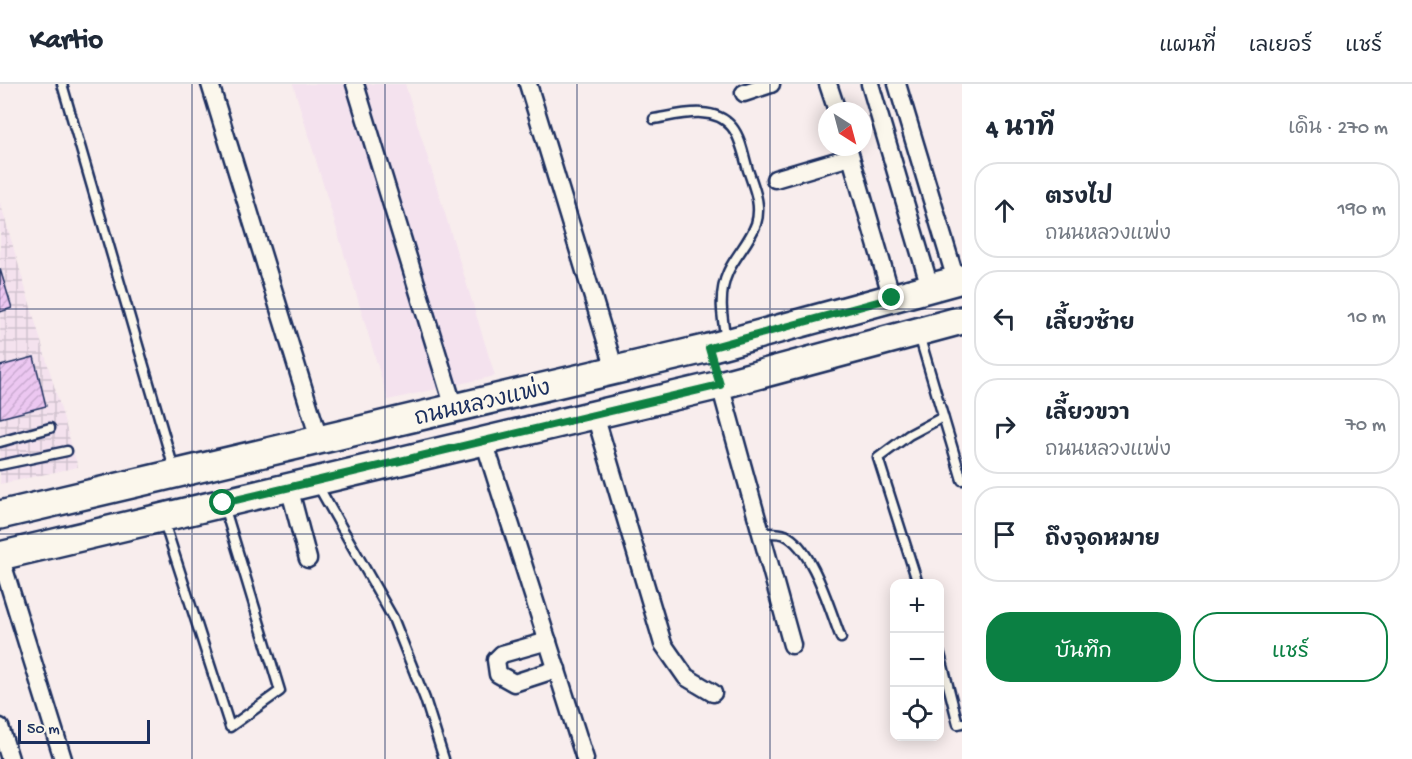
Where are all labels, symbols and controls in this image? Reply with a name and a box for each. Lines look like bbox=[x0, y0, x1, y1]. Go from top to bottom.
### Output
text: Kartio bbox=[30, 25, 103, 58]
text: แผนที่ bbox=[1159, 35, 1216, 60]
text: เลเยอร์ bbox=[1249, 35, 1312, 60]
text: แชร์ bbox=[1345, 35, 1382, 60]
north arrow bbox=[818, 102, 872, 156]
text: 4 นาที bbox=[986, 115, 1055, 146]
text: เดิน · 270 m bbox=[1288, 118, 1388, 141]
text: ตรงไป bbox=[1045, 186, 1113, 212]
icon: ahead bbox=[988, 194, 1021, 227]
text: 190 m bbox=[1338, 199, 1386, 222]
text: ถนนหลวงแพ่ง bbox=[1045, 224, 1171, 247]
route end bbox=[878, 284, 904, 310]
icon: left bbox=[988, 302, 1021, 335]
text: 10 m bbox=[1348, 307, 1386, 330]
text: เลี้ยวซ้าย bbox=[1045, 312, 1135, 338]
street label: ถนนหลวงแพ่ง bbox=[412, 373, 553, 433]
text: เลี้ยวขวา bbox=[1045, 402, 1129, 428]
icon: right bbox=[988, 410, 1021, 443]
text: 70 m bbox=[1345, 415, 1386, 438]
text: ถนนหลวงแพ่ง bbox=[1045, 440, 1171, 463]
route start bbox=[209, 489, 235, 515]
icon: arrive bbox=[988, 518, 1021, 551]
text: ถึงจุดหมาย bbox=[1045, 528, 1160, 554]
map controls bbox=[890, 579, 944, 741]
button: + bbox=[890, 579, 944, 633]
button: บันทึก bbox=[986, 612, 1181, 682]
button: แชร์ bbox=[1193, 612, 1388, 682]
button: − bbox=[890, 633, 944, 687]
button: locate bbox=[890, 687, 944, 741]
scale bar bbox=[18, 717, 150, 744]
text: 50 m bbox=[27, 721, 60, 740]

